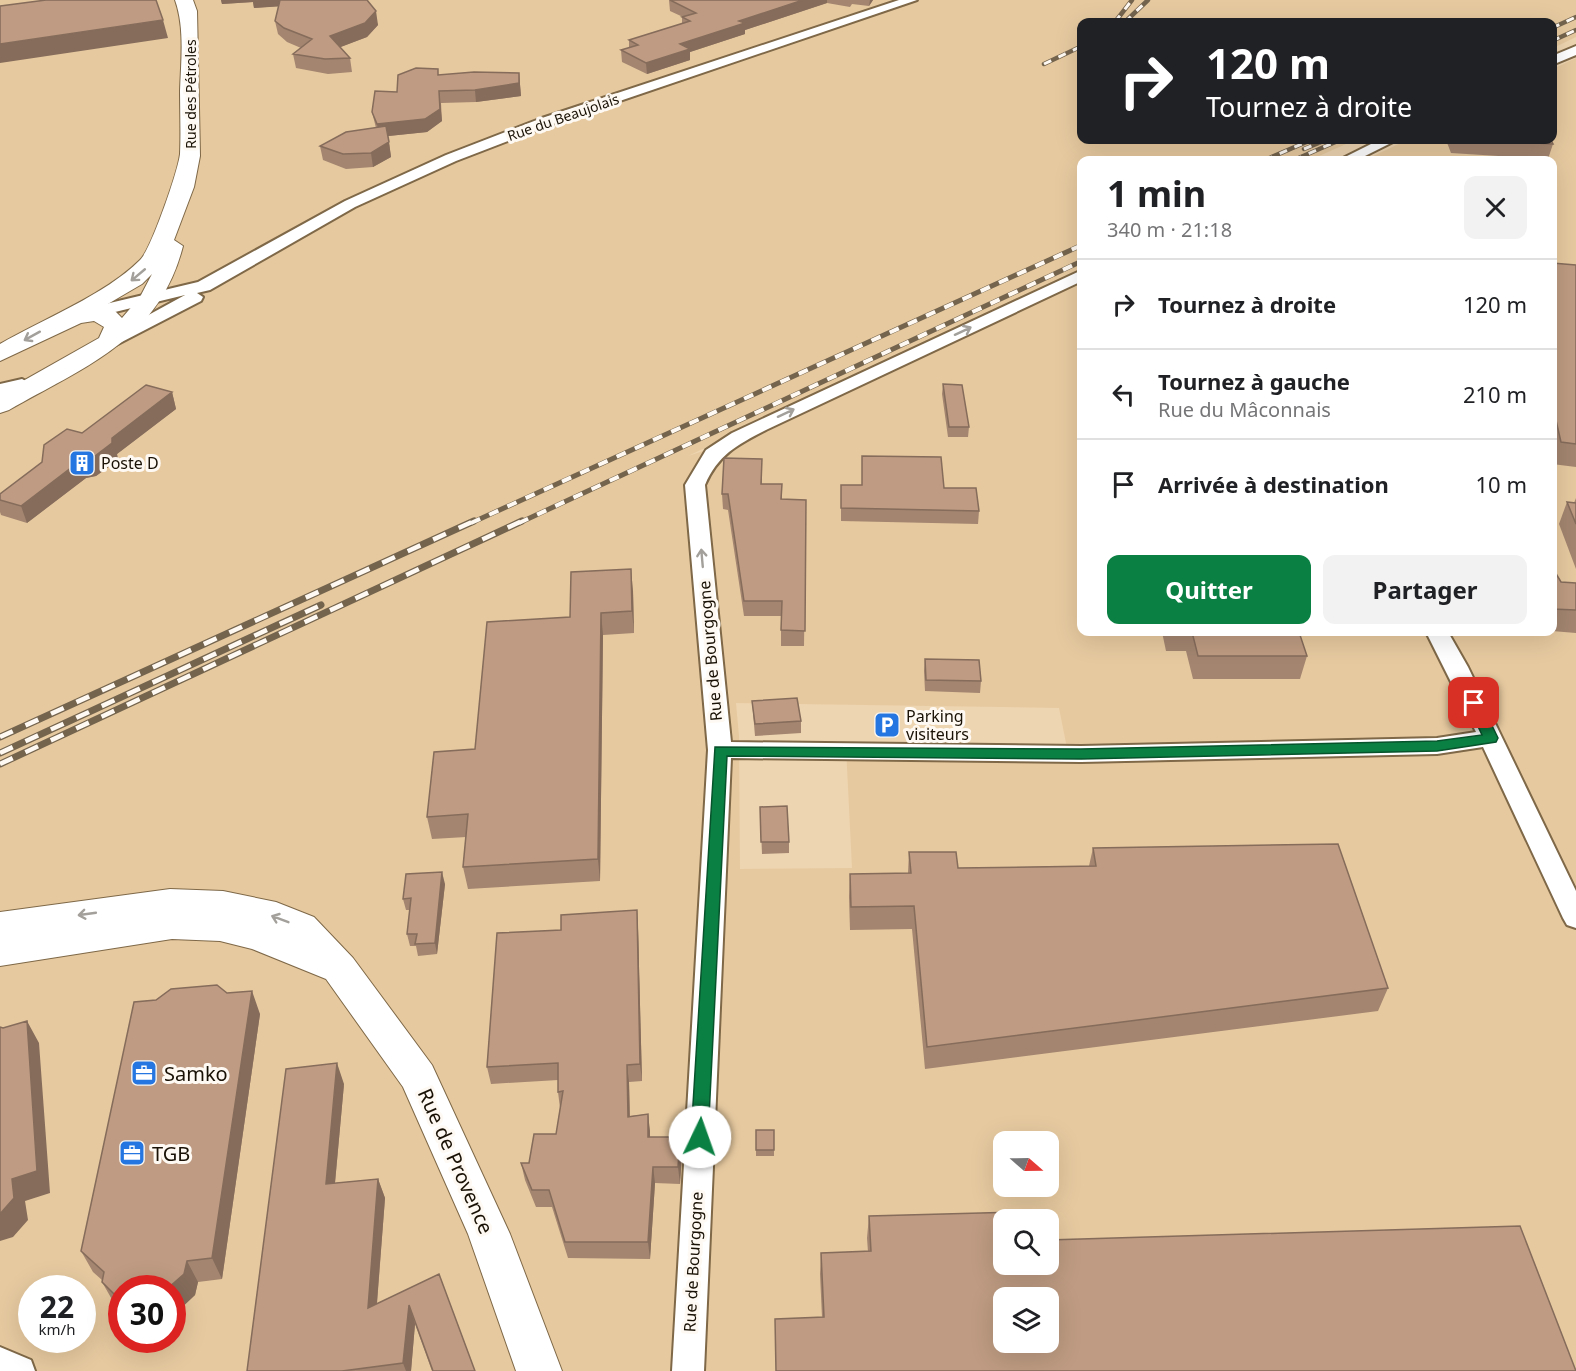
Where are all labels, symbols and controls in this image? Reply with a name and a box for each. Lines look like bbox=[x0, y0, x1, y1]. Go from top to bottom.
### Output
text: 120 m bbox=[1206, 34, 1330, 91]
street label: Rue des Pétroles bbox=[181, 39, 200, 149]
icon: right bbox=[1107, 42, 1185, 120]
text: Tournez à droite bbox=[1206, 88, 1412, 125]
street label: Rue du Beaujolais bbox=[505, 89, 622, 145]
text: 1 min bbox=[1107, 169, 1206, 218]
button: close bbox=[1464, 176, 1527, 239]
text: 340 m · 21:18 bbox=[1107, 216, 1232, 243]
one-way arrow bbox=[130, 269, 146, 282]
icon: right bbox=[1107, 288, 1140, 321]
text: Tournez à droite bbox=[1158, 289, 1336, 319]
text: 120 m bbox=[1463, 289, 1527, 319]
one-way arrow bbox=[954, 324, 972, 336]
one-way arrow bbox=[24, 330, 41, 342]
text: Tournez à gauche bbox=[1158, 366, 1350, 396]
icon: left bbox=[1107, 378, 1140, 411]
text: 210 m bbox=[1463, 379, 1527, 409]
text: Rue du Mâconnais bbox=[1158, 396, 1331, 423]
one-way arrow bbox=[777, 406, 795, 418]
building icon: Poste D bbox=[67, 448, 97, 478]
place label: Poste D bbox=[101, 452, 159, 474]
icon: arrive bbox=[1107, 468, 1140, 501]
text: Arrivée à destination bbox=[1158, 469, 1389, 499]
text: 10 m bbox=[1476, 469, 1527, 499]
one-way arrow bbox=[696, 549, 707, 569]
button: Quitter bbox=[1107, 555, 1311, 624]
button: Partager bbox=[1323, 555, 1527, 624]
street label: Rue de Bourgogne bbox=[693, 580, 727, 722]
pin bbox=[1448, 677, 1499, 728]
icon: arrive bbox=[1457, 686, 1490, 719]
place label: Parking visiteurs bbox=[906, 705, 969, 745]
parking icon: Parking visiteurs bbox=[872, 710, 902, 740]
one-way arrow bbox=[78, 909, 98, 920]
one-way arrow bbox=[271, 912, 290, 923]
office icon: Samko bbox=[129, 1058, 159, 1088]
place label: Samko bbox=[164, 1060, 228, 1087]
street label: Rue de Provence bbox=[412, 1084, 500, 1238]
position arrow bbox=[668, 1105, 732, 1169]
north arrow bbox=[993, 1131, 1059, 1197]
map controls bbox=[993, 1131, 1059, 1353]
office icon: TGB bbox=[117, 1138, 147, 1168]
place label: TGB bbox=[152, 1140, 190, 1167]
street label: Rue de Bourgogne bbox=[678, 1191, 708, 1333]
button: search bbox=[993, 1209, 1059, 1275]
speed limit sign: 30 bbox=[108, 1275, 186, 1353]
text: 22 bbox=[40, 1286, 74, 1327]
button: layers bbox=[993, 1287, 1059, 1353]
text: km/h bbox=[39, 1319, 75, 1339]

